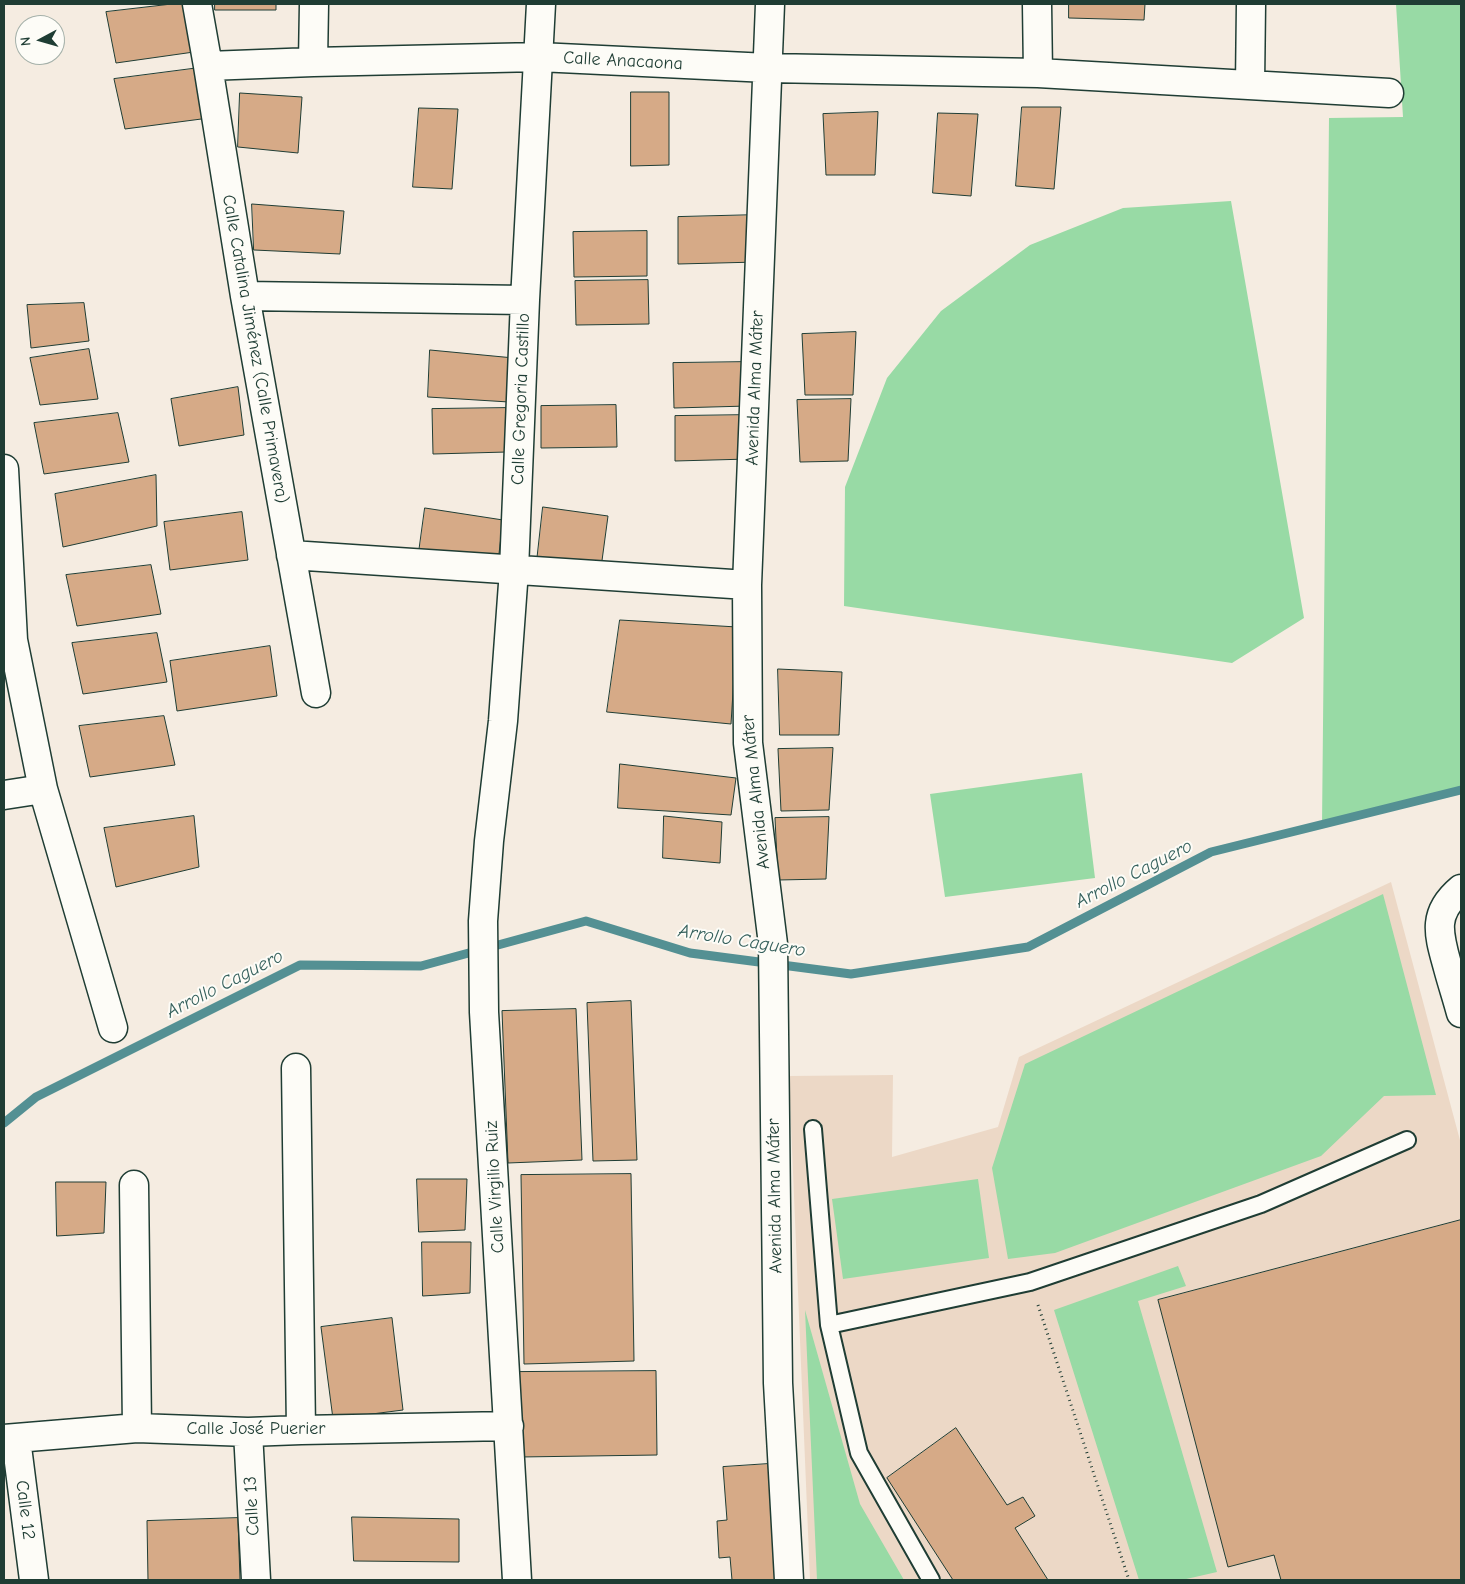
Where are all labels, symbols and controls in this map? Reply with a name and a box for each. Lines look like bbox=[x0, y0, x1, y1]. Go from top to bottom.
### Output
north arrow bbox=[15, 15, 65, 65]
text: N bbox=[17, 36, 35, 47]
street label: Calle Anacaona bbox=[563, 47, 683, 75]
street label: Calle Catalina Jiménez (Calle Primavera) bbox=[217, 193, 293, 505]
street label: Avenida Alma Máter bbox=[741, 310, 769, 466]
street label: Calle Gregoria Castillo bbox=[507, 313, 535, 485]
street label: Avenida Alma Máter bbox=[737, 714, 775, 870]
water label: Arrollo Caguero bbox=[1072, 835, 1196, 913]
water label: Arrollo Caguero bbox=[677, 920, 807, 962]
water label: Arrollo Caguero bbox=[163, 945, 287, 1023]
street label: Avenida Alma Máter bbox=[763, 1118, 787, 1274]
street label: Calle Virgilio Ruiz bbox=[481, 1120, 509, 1254]
street label: Calle José Puerier bbox=[186, 1418, 326, 1440]
street label: Calle 13 bbox=[240, 1476, 264, 1536]
street label: Calle 12 bbox=[11, 1479, 39, 1541]

